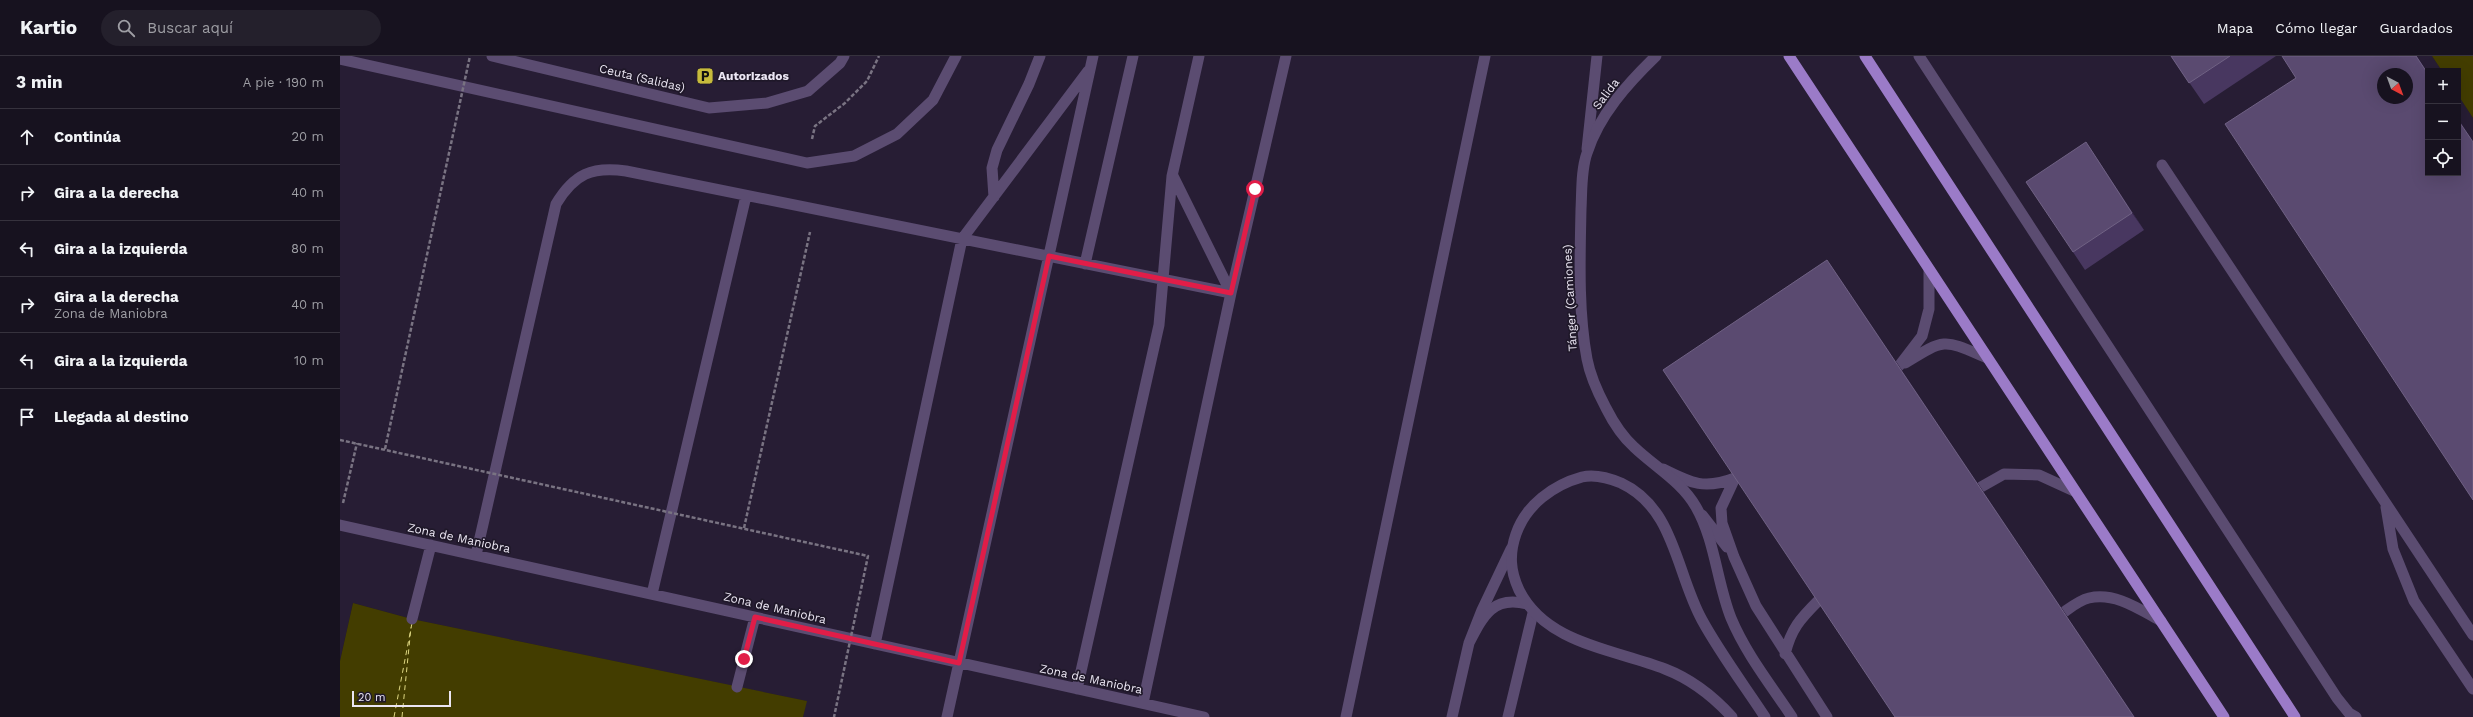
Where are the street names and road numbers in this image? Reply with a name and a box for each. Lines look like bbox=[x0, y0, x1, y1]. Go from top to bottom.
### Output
street label: Ceuta (Salidas) bbox=[598, 61, 686, 95]
street label: Salida bbox=[1590, 75, 1622, 112]
street label: Tánger (Camiones) bbox=[1560, 244, 1580, 352]
street label: Zona de Maniobra bbox=[406, 520, 512, 556]
street label: Zona de Maniobra bbox=[722, 589, 828, 627]
street label: Zona de Maniobra bbox=[1038, 661, 1144, 697]

